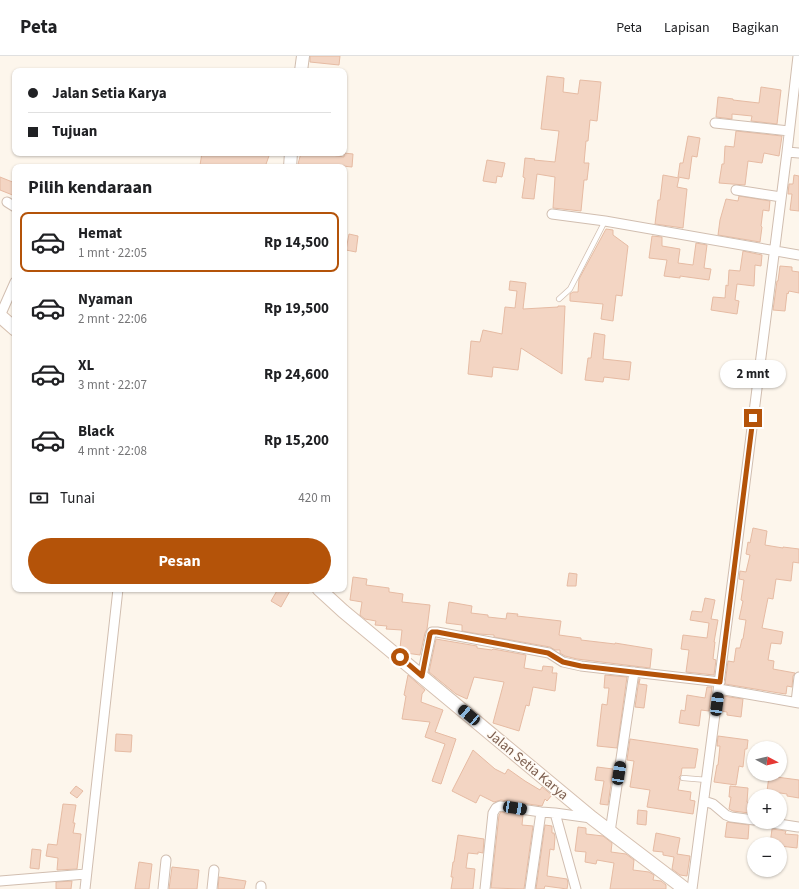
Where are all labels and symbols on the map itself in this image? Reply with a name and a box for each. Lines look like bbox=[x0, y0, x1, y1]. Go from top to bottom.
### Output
callout: 2 mnt bbox=[720, 360, 786, 388]
route end bbox=[744, 409, 762, 427]
route start bbox=[391, 648, 409, 666]
car bbox=[710, 691, 724, 717]
car bbox=[456, 703, 482, 727]
street label: Jalan Setia Karya bbox=[482, 725, 572, 805]
north arrow bbox=[747, 741, 787, 781]
car bbox=[611, 760, 627, 786]
car bbox=[502, 800, 528, 816]

